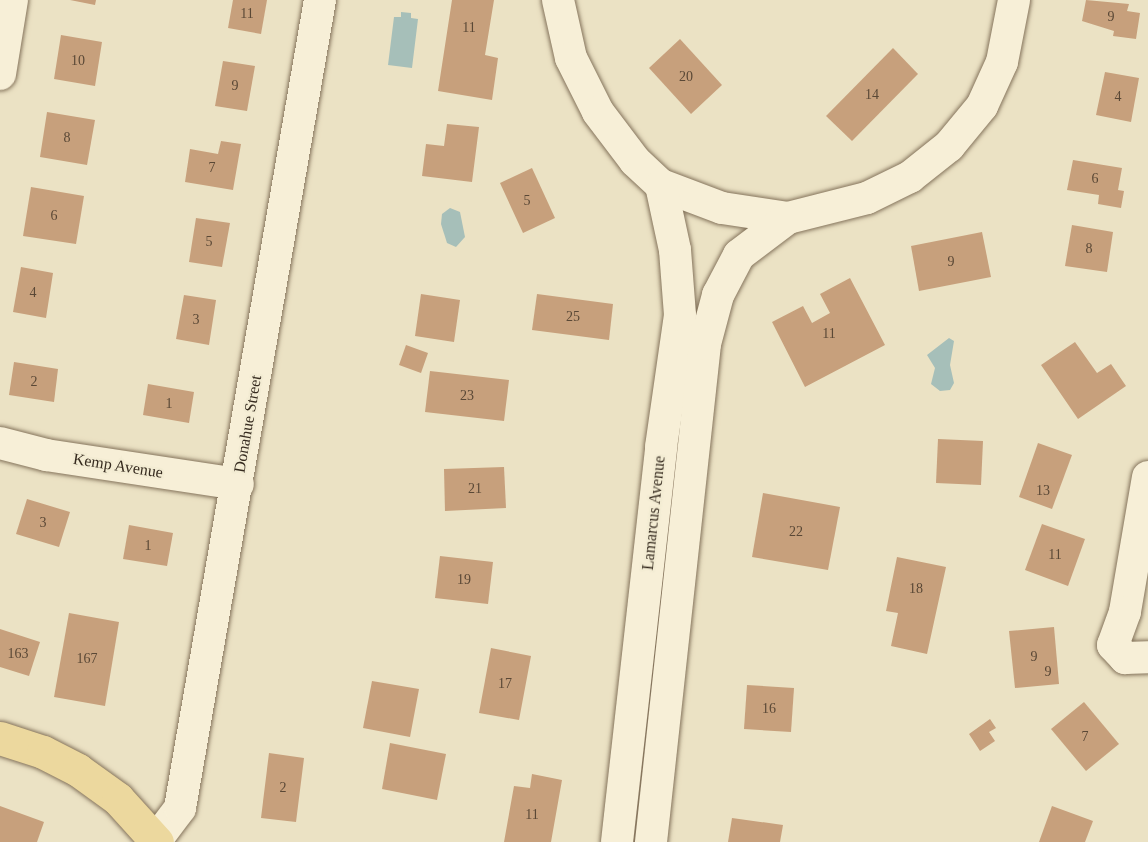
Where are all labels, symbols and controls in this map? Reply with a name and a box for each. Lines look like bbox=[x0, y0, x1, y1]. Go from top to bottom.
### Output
house number: 11 bbox=[240, 6, 254, 22]
house number: 9 bbox=[1108, 9, 1114, 25]
house number: 11 bbox=[462, 20, 476, 36]
house number: 10 bbox=[71, 53, 85, 69]
house number: 20 bbox=[679, 69, 693, 85]
house number: 9 bbox=[231, 78, 238, 94]
house number: 14 bbox=[865, 87, 879, 103]
house number: 4 bbox=[1114, 89, 1122, 105]
house number: 8 bbox=[63, 130, 70, 146]
house number: 7 bbox=[208, 160, 216, 176]
house number: 6 bbox=[1092, 171, 1098, 187]
house number: 5 bbox=[524, 193, 530, 209]
house number: 6 bbox=[50, 208, 58, 224]
house number: 5 bbox=[206, 234, 213, 250]
house number: 8 bbox=[1086, 241, 1092, 257]
house number: 9 bbox=[948, 254, 954, 270]
house number: 4 bbox=[30, 285, 36, 301]
house number: 25 bbox=[566, 309, 580, 325]
house number: 3 bbox=[192, 312, 200, 328]
house number: 11 bbox=[822, 326, 836, 342]
house number: 2 bbox=[31, 374, 38, 390]
street label: Donahue Street bbox=[230, 374, 266, 474]
house number: 23 bbox=[460, 388, 474, 404]
house number: 1 bbox=[166, 396, 172, 412]
street label: Kemp Avenue bbox=[71, 449, 165, 483]
street label: Lamarcus Avenue bbox=[638, 454, 670, 572]
house number: 21 bbox=[468, 481, 482, 497]
house number: 13 bbox=[1036, 483, 1050, 499]
house number: 3 bbox=[40, 515, 46, 531]
house number: 22 bbox=[789, 524, 803, 540]
house number: 1 bbox=[144, 538, 152, 554]
house number: 11 bbox=[1048, 547, 1062, 563]
house number: 19 bbox=[457, 572, 471, 588]
house number: 18 bbox=[909, 581, 923, 597]
house number: 163 bbox=[8, 646, 28, 662]
house number: 9 bbox=[1030, 649, 1038, 665]
house number: 167 bbox=[76, 651, 98, 667]
house number: 9 bbox=[1044, 664, 1052, 680]
house number: 17 bbox=[498, 676, 512, 692]
house number: 16 bbox=[762, 701, 776, 717]
house number: 7 bbox=[1082, 729, 1088, 745]
house number: 2 bbox=[280, 780, 286, 796]
house number: 11 bbox=[525, 807, 539, 823]

